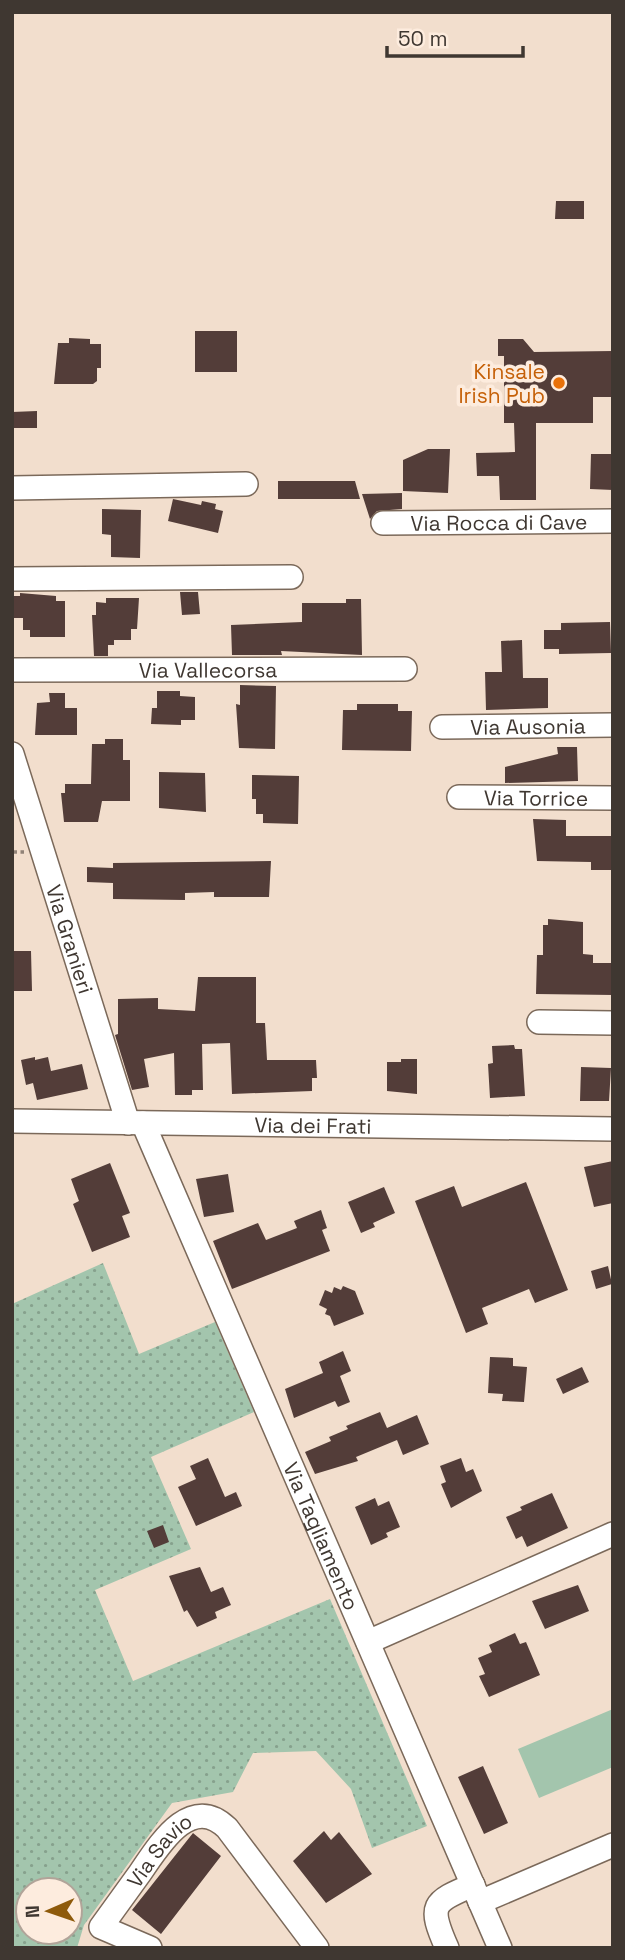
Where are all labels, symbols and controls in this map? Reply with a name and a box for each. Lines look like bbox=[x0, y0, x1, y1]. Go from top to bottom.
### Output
scale bar bbox=[387, 14, 524, 58]
text: 50 m bbox=[398, 25, 448, 52]
place label: Kinsale Irish Pub bbox=[458, 358, 545, 409]
marker: Kinsale Irish Pub bbox=[551, 375, 567, 391]
street label: Via Rocca di Cave bbox=[410, 508, 588, 536]
street label: Via Vallecorsa bbox=[139, 656, 277, 683]
street label: Via Ausonia bbox=[470, 712, 586, 740]
street label: Via Torrice bbox=[484, 784, 588, 811]
street label: Via Granieri bbox=[40, 881, 100, 997]
street label: Via dei Frati bbox=[254, 1111, 372, 1139]
street label: Via Tagliamento bbox=[278, 1458, 366, 1614]
street label: Via Savio bbox=[120, 1807, 197, 1893]
north arrow bbox=[14, 1876, 84, 1946]
text: N bbox=[20, 1905, 45, 1918]

